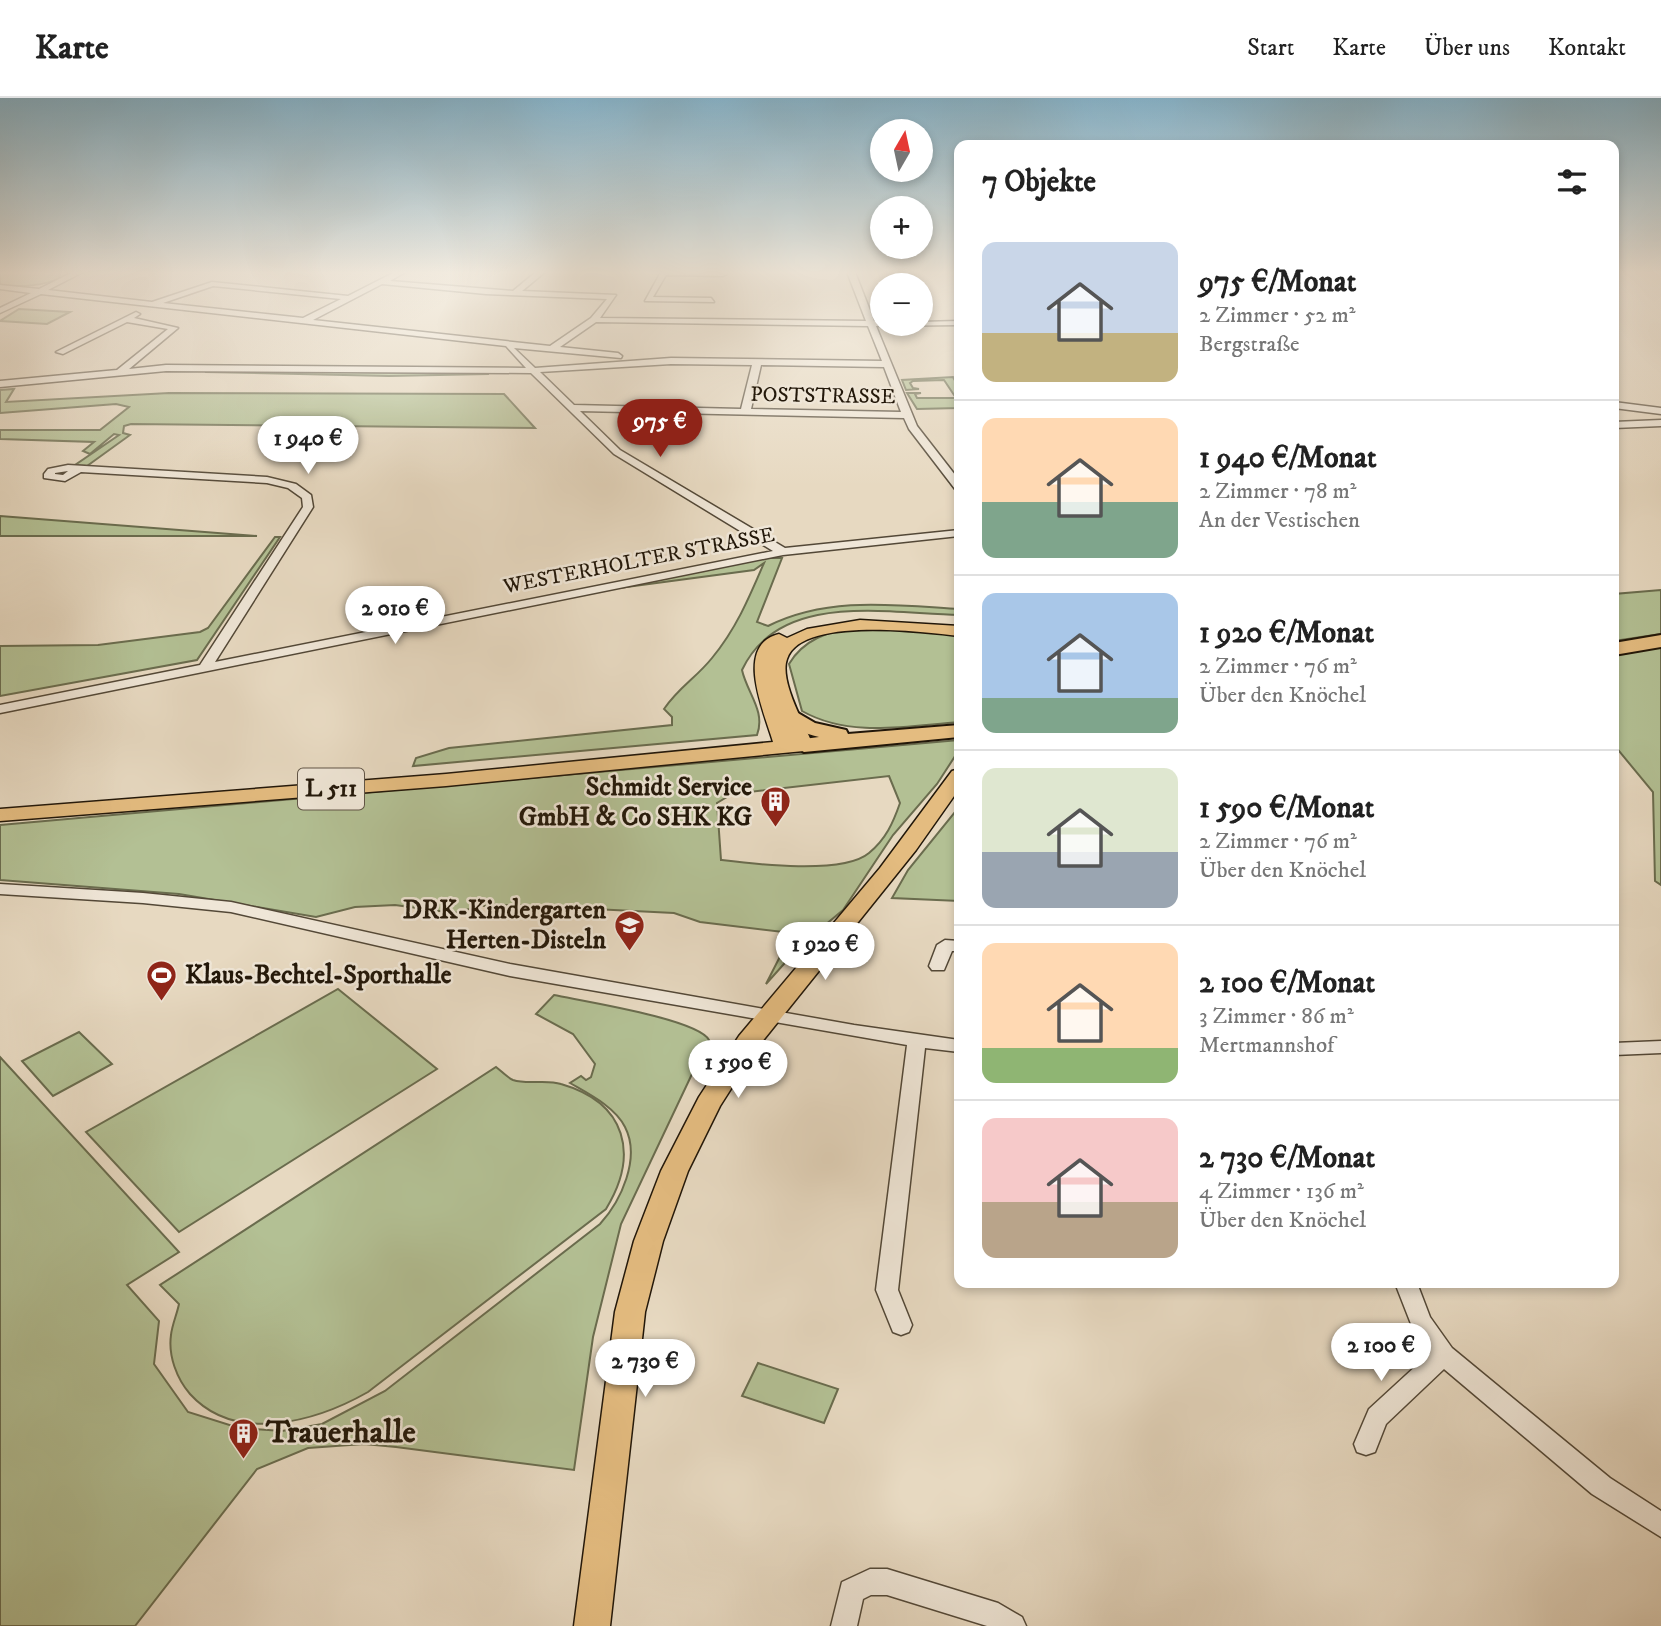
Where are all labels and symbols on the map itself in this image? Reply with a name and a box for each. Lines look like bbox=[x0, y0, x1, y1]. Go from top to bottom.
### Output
north arrow bbox=[870, 119, 933, 182]
street label: POSTSTRASSE bbox=[750, 382, 896, 410]
pin: 975 € bbox=[611, 400, 709, 459]
pin: 1 940 € bbox=[243, 416, 373, 476]
street label: WESTERHOLTER STRASSE bbox=[500, 522, 777, 600]
pin: 2 010 € bbox=[330, 587, 460, 646]
road number: L 511 bbox=[298, 768, 364, 810]
place label: Schmidt Service GmbH & Co SHK KG bbox=[519, 771, 752, 834]
building icon: Schmidt Service GmbH & Co SHK KG bbox=[758, 785, 792, 829]
place label: DRK-Kindergarten Herten-Disteln bbox=[403, 894, 606, 957]
school or university icon: DRK-Kindergarten Herten-Disteln bbox=[612, 908, 646, 952]
pin: 1 920 € bbox=[760, 922, 890, 982]
sports icon: Klaus-Bechtel-Sporthalle bbox=[145, 958, 179, 1002]
place label: Klaus-Bechtel-Sporthalle bbox=[185, 959, 452, 992]
pin: 1 590 € bbox=[673, 1040, 803, 1100]
pin: 2 100 € bbox=[1316, 1324, 1446, 1383]
pin: 2 730 € bbox=[580, 1340, 710, 1399]
place label: Trauerhalle bbox=[265, 1413, 416, 1453]
building icon: Trauerhalle bbox=[226, 1416, 260, 1460]

